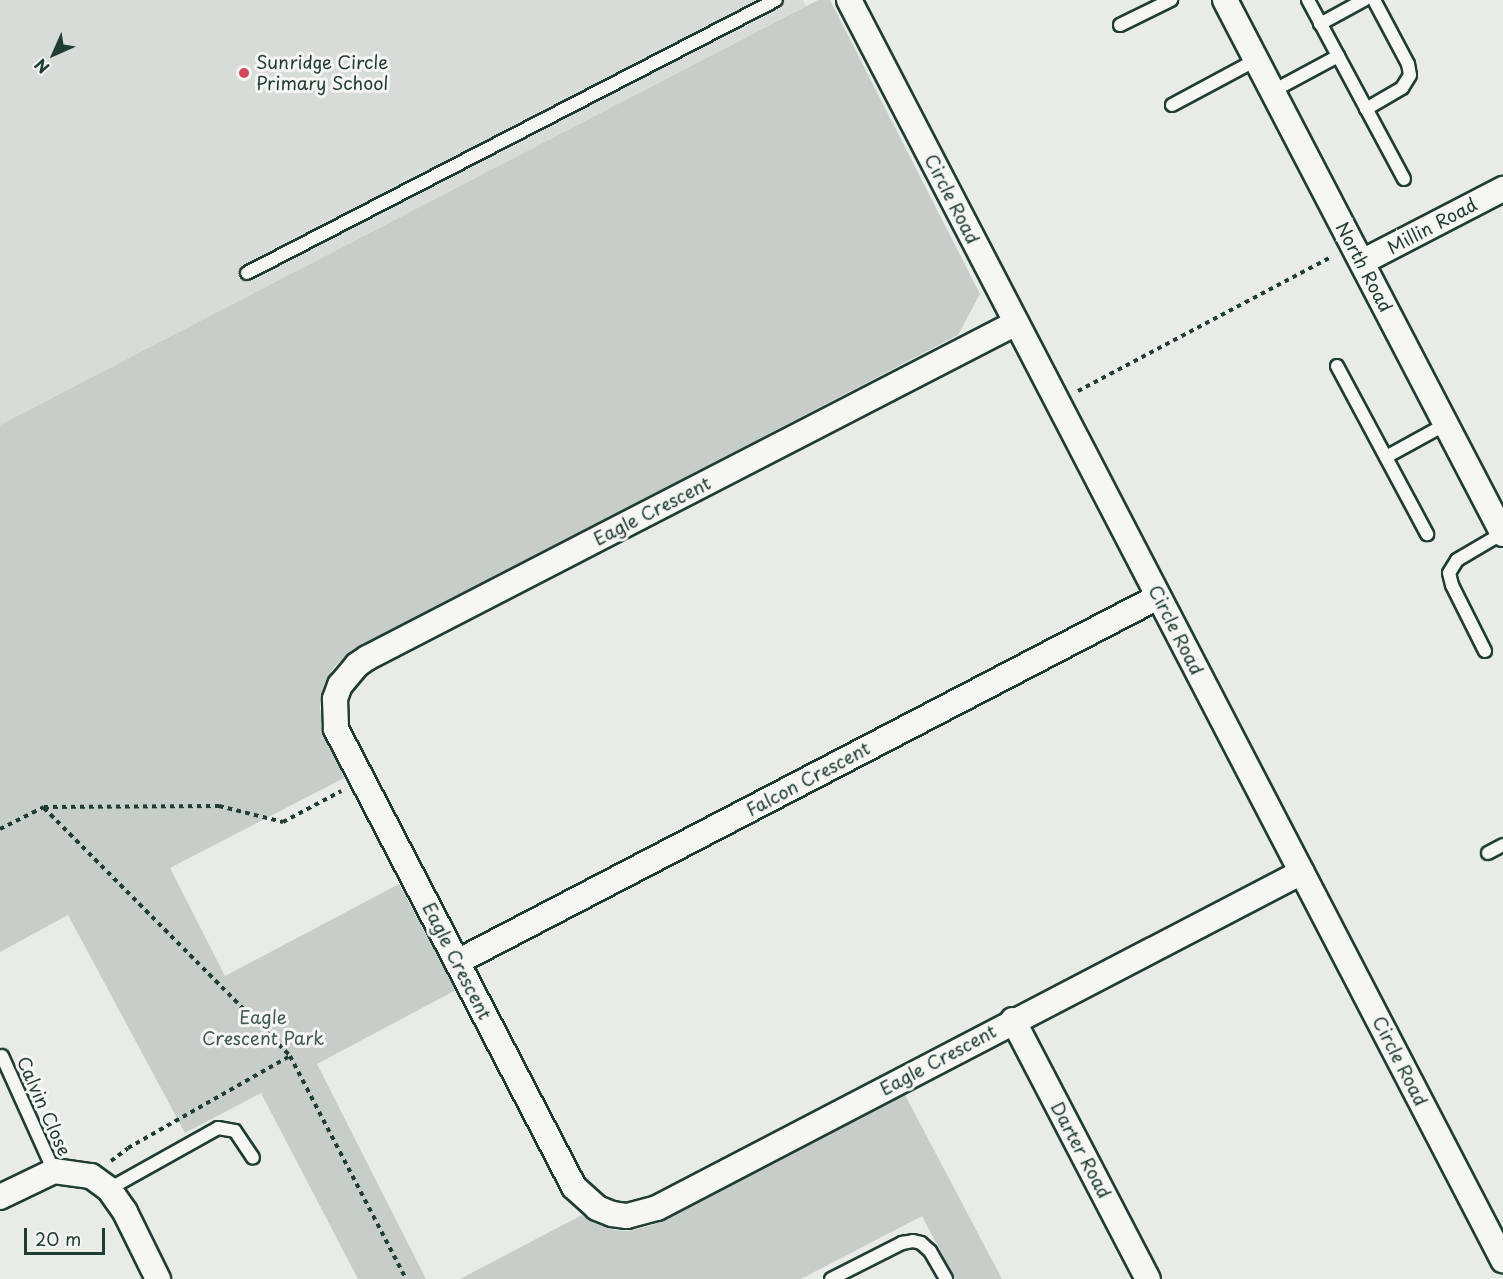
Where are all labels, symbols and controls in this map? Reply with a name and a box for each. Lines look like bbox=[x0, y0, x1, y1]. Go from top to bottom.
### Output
north arrow bbox=[24, 24, 84, 84]
place label: Sunridge Circle Primary School bbox=[256, 52, 390, 94]
text: N bbox=[28, 54, 54, 80]
marker: Sunridge Circle Primary School bbox=[237, 66, 251, 80]
street label: Circle Road bbox=[919, 149, 985, 249]
street label: Millin Road bbox=[1384, 194, 1480, 258]
street label: North Road bbox=[1331, 218, 1397, 316]
street label: Eagle Crescent bbox=[589, 472, 715, 550]
street label: Circle Road bbox=[1143, 580, 1209, 680]
street label: Falcon Crescent bbox=[742, 737, 874, 821]
street label: Eagle Crescent bbox=[418, 898, 496, 1024]
park label: Eagle Crescent Park bbox=[202, 1007, 324, 1050]
street label: Circle Road bbox=[1367, 1011, 1433, 1111]
street label: Eagle Crescent bbox=[876, 1020, 1000, 1100]
street label: Calvin Close bbox=[13, 1053, 75, 1159]
street label: Darter Road bbox=[1046, 1097, 1116, 1203]
scale bar bbox=[27, 1216, 108, 1254]
text: 20 m bbox=[35, 1225, 81, 1252]

